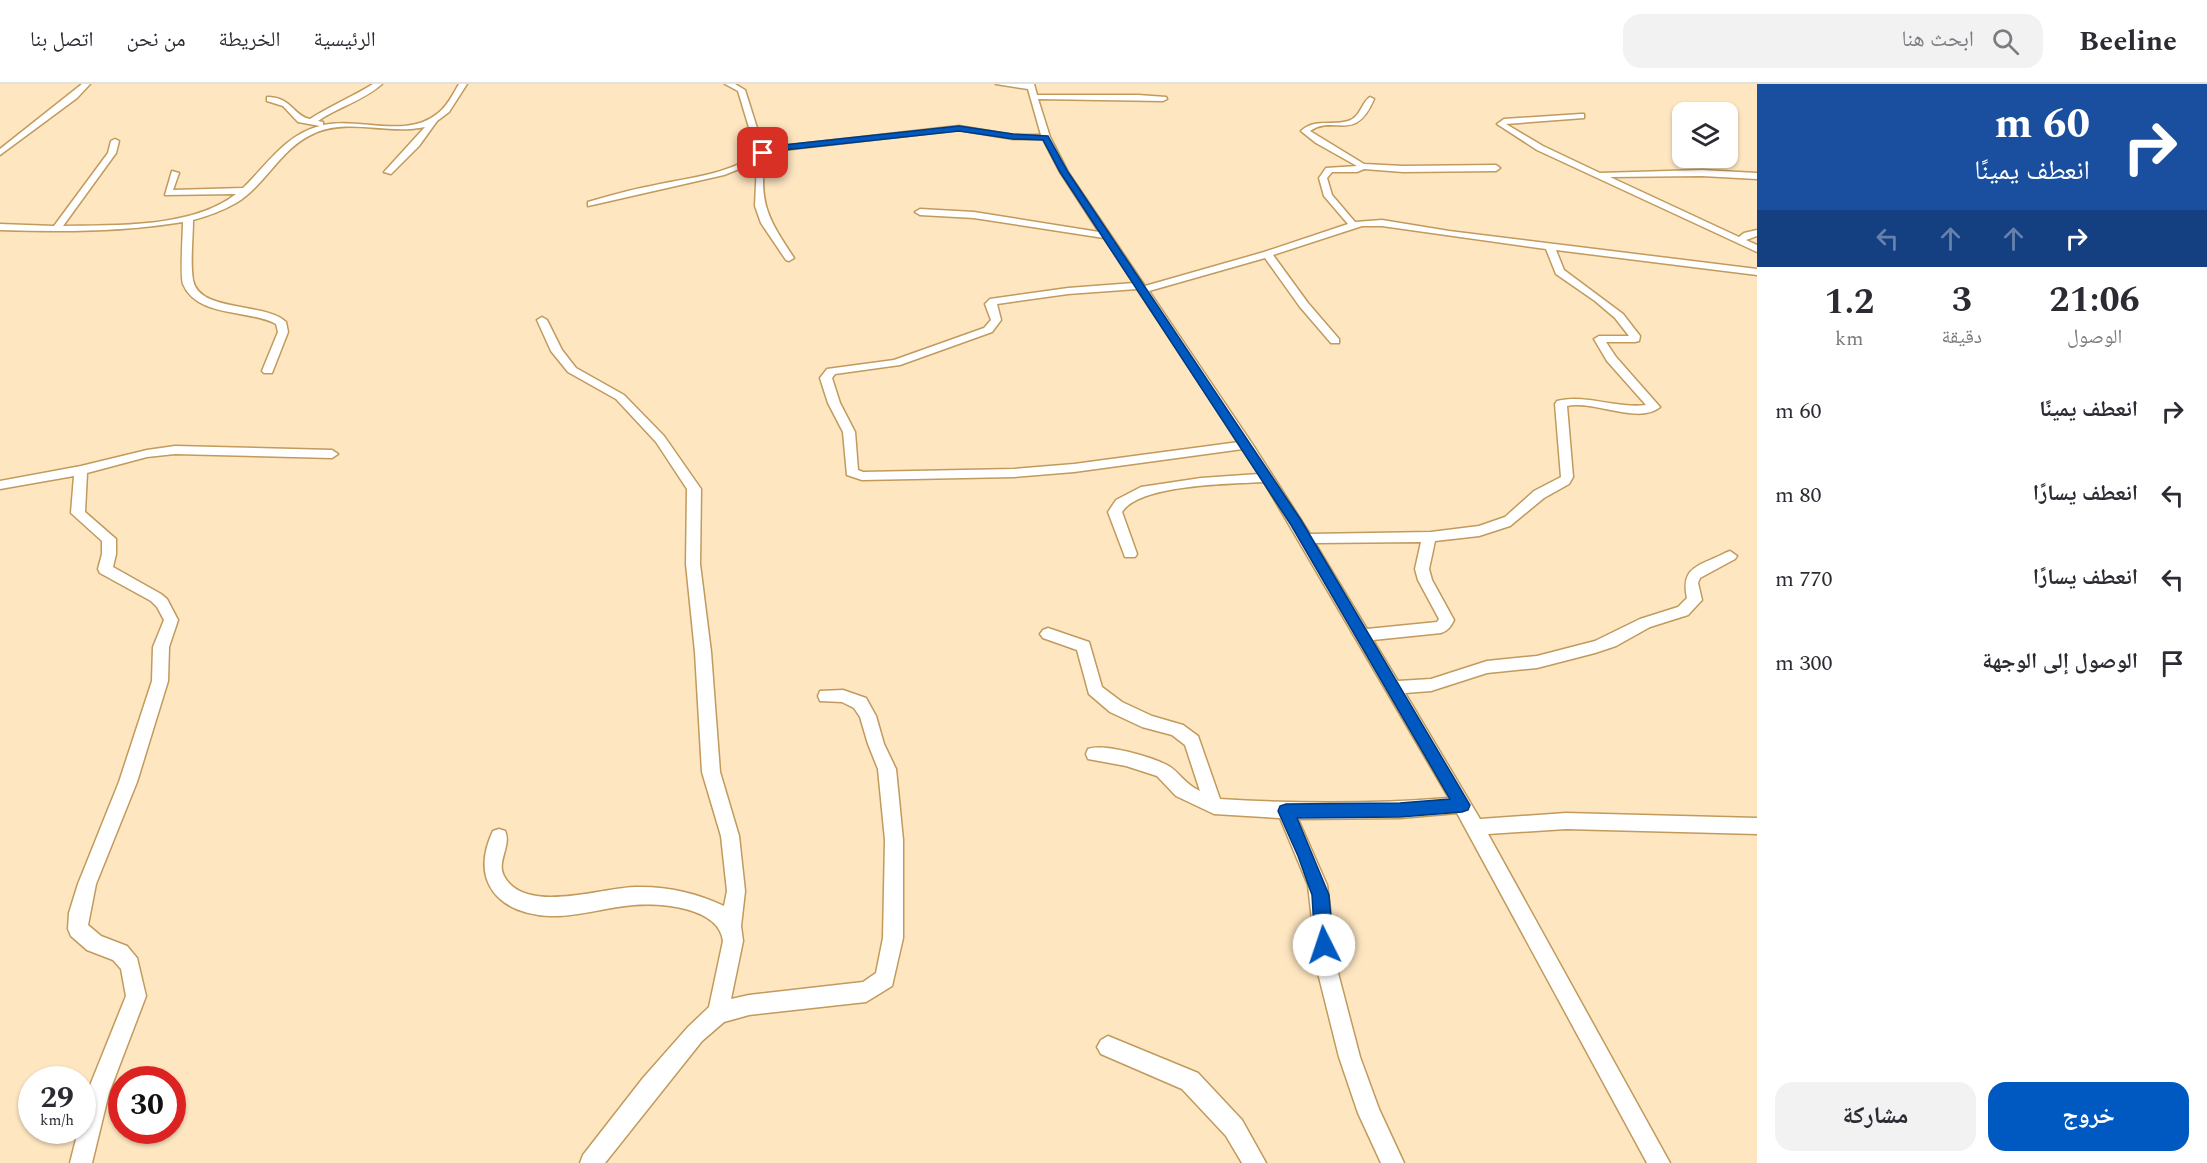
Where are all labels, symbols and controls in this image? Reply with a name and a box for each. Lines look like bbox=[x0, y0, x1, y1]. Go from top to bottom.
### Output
search box bbox=[1623, 14, 2043, 68]
text: Beeline bbox=[2079, 20, 2177, 63]
text: ابحث هنا bbox=[1901, 23, 1974, 56]
text: اتصل بنا bbox=[30, 24, 93, 56]
text: من نحن bbox=[126, 24, 186, 56]
text: الخريطة bbox=[219, 24, 280, 56]
text: الرئيسية bbox=[313, 24, 376, 56]
icon: search bbox=[1989, 25, 2022, 58]
text: 60 m bbox=[1995, 93, 2090, 156]
map controls bbox=[1672, 102, 1738, 168]
button: layers bbox=[1672, 102, 1738, 168]
icon: right bbox=[2111, 108, 2189, 186]
pin bbox=[737, 127, 788, 178]
icon: arrive bbox=[746, 136, 779, 169]
text: انعطف يمينًا bbox=[1974, 150, 2090, 192]
icon: left bbox=[1871, 222, 1904, 255]
icon: ahead bbox=[1934, 222, 1967, 255]
icon: ahead bbox=[1997, 222, 2030, 255]
icon: right bbox=[2060, 222, 2093, 255]
text: 3 bbox=[1952, 273, 1972, 328]
text: 21:06 bbox=[2049, 273, 2140, 328]
text: 1.2 bbox=[1824, 275, 1874, 330]
text: دقيقة bbox=[1941, 322, 1982, 352]
text: الوصول bbox=[2067, 322, 2122, 352]
text: km bbox=[1835, 324, 1863, 354]
text: انعطف يمينًا bbox=[2039, 393, 2138, 426]
text: 60 m bbox=[1775, 395, 1821, 428]
icon: right bbox=[2156, 395, 2189, 428]
text: انعطف يسارًا bbox=[2033, 477, 2138, 510]
text: 80 m bbox=[1775, 479, 1821, 512]
icon: left bbox=[2156, 479, 2189, 512]
text: انعطف يسارًا bbox=[2033, 561, 2138, 594]
text: 770 m bbox=[1775, 563, 1832, 596]
icon: left bbox=[2156, 563, 2189, 596]
text: الوصول إلى الوجهة bbox=[1982, 645, 2138, 678]
text: 300 m bbox=[1775, 647, 1832, 680]
icon: arrive bbox=[2156, 647, 2189, 680]
position arrow bbox=[1292, 913, 1356, 977]
speed limit sign: 30 bbox=[108, 1066, 186, 1144]
text: 29 bbox=[40, 1075, 74, 1121]
button: مشاركة bbox=[1775, 1082, 1976, 1151]
button: خروج bbox=[1988, 1082, 2189, 1151]
text: km/h bbox=[40, 1109, 74, 1132]

